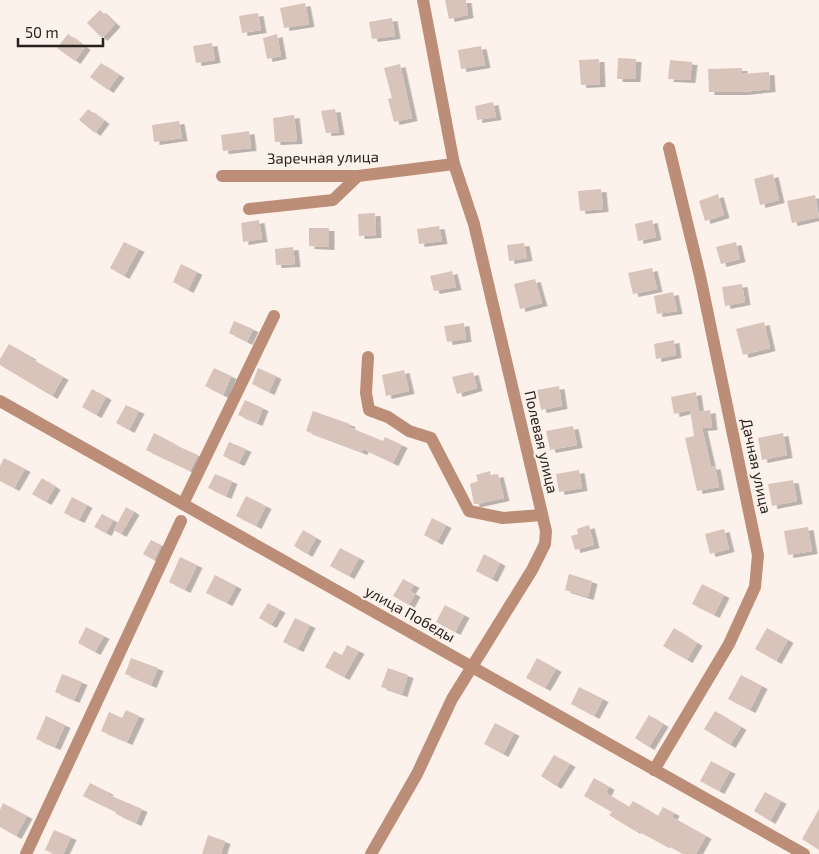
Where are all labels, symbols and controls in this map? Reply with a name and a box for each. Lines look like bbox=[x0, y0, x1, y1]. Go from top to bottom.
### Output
scale bar bbox=[18, 15, 102, 47]
text: 50 m bbox=[25, 23, 59, 41]
street label: Заречная улица bbox=[267, 147, 379, 168]
street label: Полевая улица bbox=[520, 389, 563, 495]
street label: Дачная улица bbox=[737, 416, 776, 515]
street label: улица Победы bbox=[362, 581, 459, 646]

